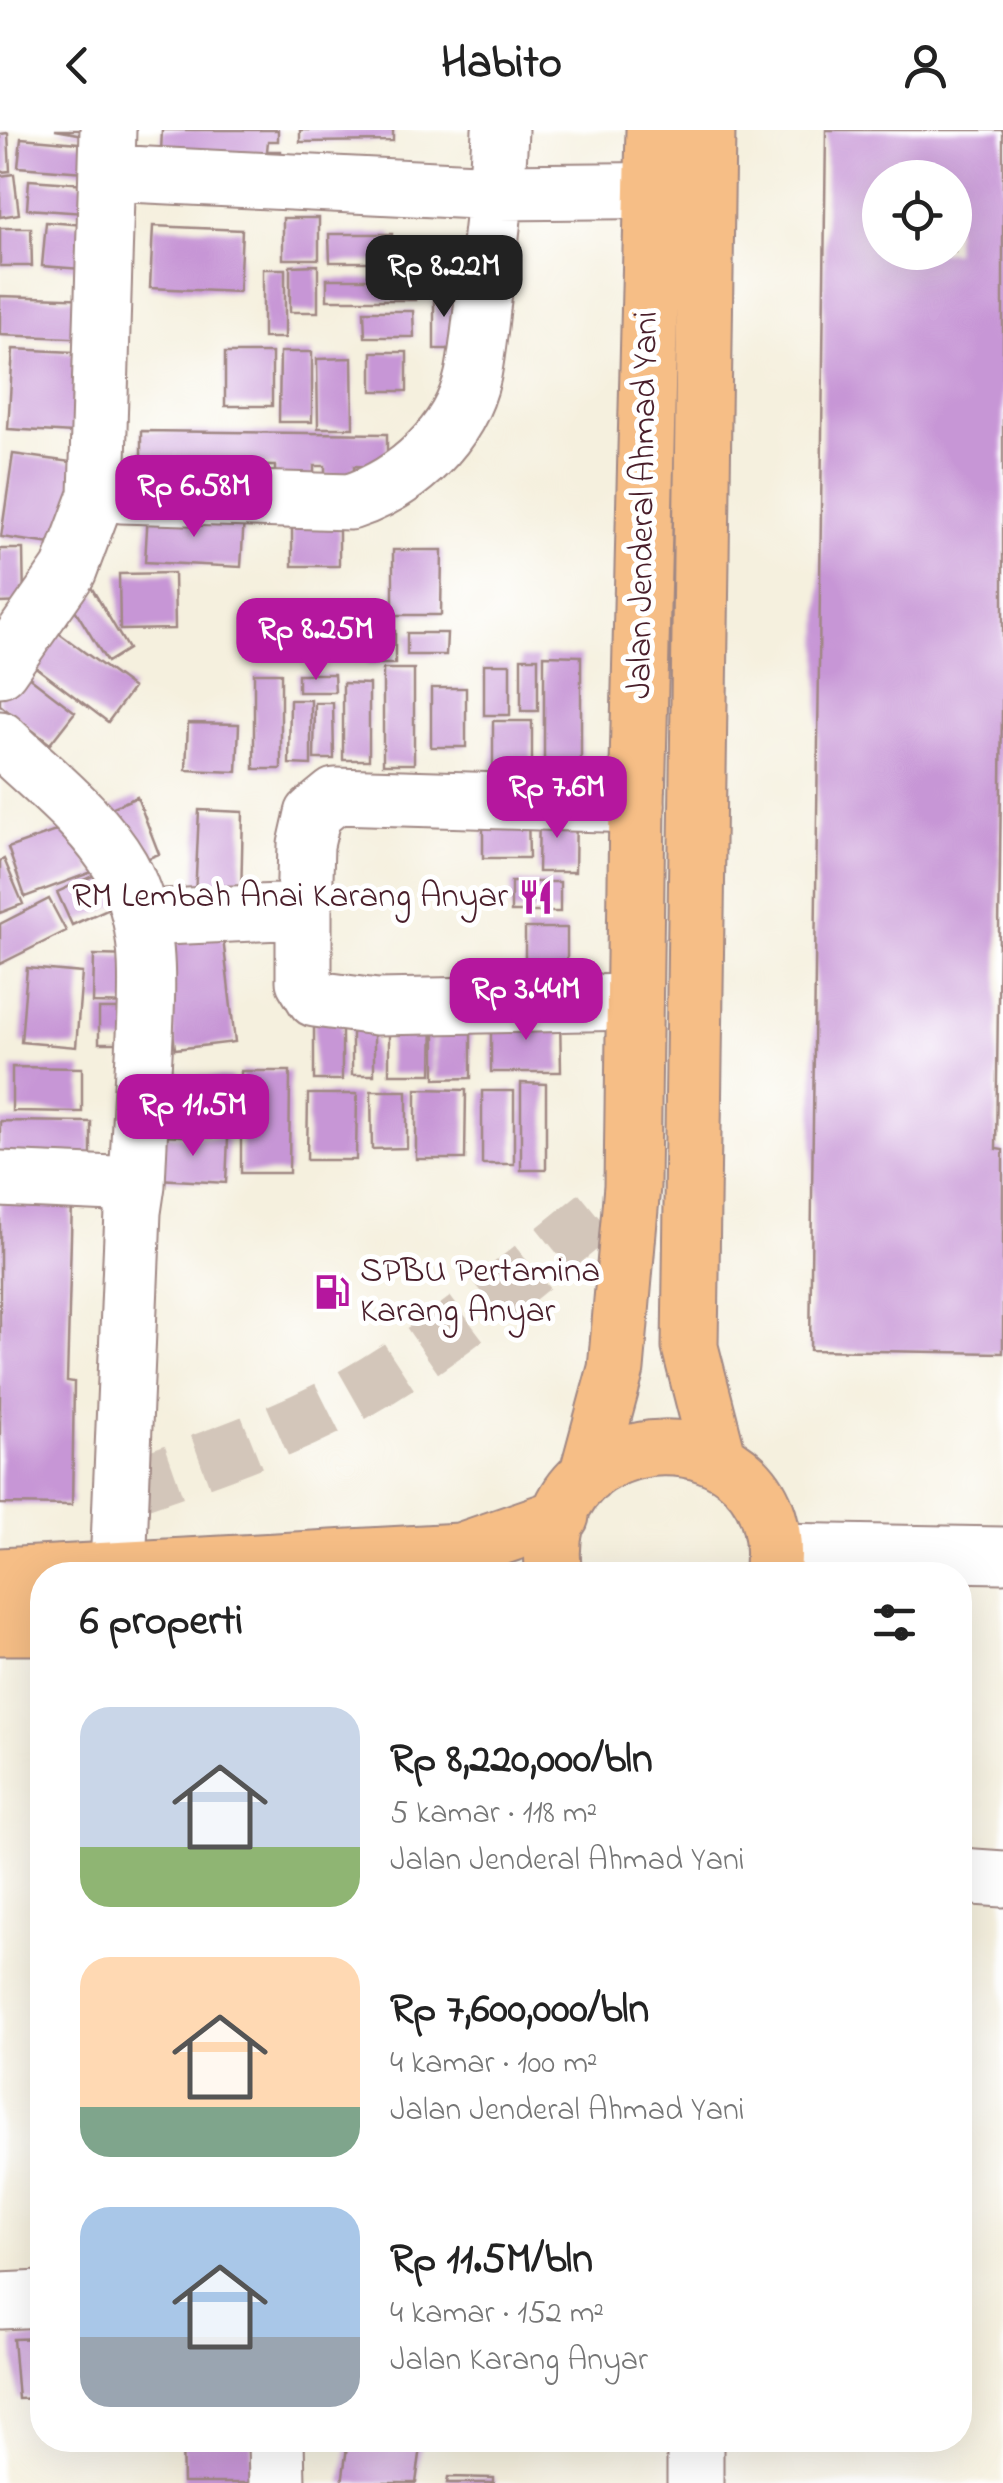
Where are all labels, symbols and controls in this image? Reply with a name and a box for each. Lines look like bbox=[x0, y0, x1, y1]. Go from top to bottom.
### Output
text: Habito bbox=[441, 32, 562, 98]
icon: back bbox=[50, 38, 105, 93]
icon: person bbox=[898, 38, 953, 93]
map controls bbox=[862, 160, 972, 270]
button: locate bbox=[862, 160, 972, 270]
pin: Rp 8.22M bbox=[341, 235, 547, 320]
text: Rp 8.22M bbox=[388, 244, 500, 291]
street label: Jalan Jenderal Ahmad Yani bbox=[615, 311, 673, 699]
pin: Rp 6.58M bbox=[91, 455, 297, 540]
text: Rp 6.58M bbox=[137, 464, 251, 511]
pin: Rp 8.25M bbox=[213, 598, 419, 683]
text: Rp 8.25M bbox=[258, 607, 374, 654]
pin: Rp 7.6M bbox=[465, 756, 649, 841]
text: Rp 7.6M bbox=[509, 765, 605, 812]
place label: RM Lembah Anai Karang Anyar bbox=[72, 872, 508, 923]
restaurant icon: RM Lembah Anai Karang Anyar bbox=[517, 878, 555, 916]
pin: Rp 3.44M bbox=[423, 958, 629, 1043]
text: Rp 3.44M bbox=[472, 967, 580, 1014]
pin: Rp 11.5M bbox=[90, 1074, 296, 1159]
text: Rp 11.5M bbox=[139, 1083, 247, 1130]
place label: SPBU Pertamina Karang Anyar bbox=[360, 1247, 600, 1338]
fuel station icon: SPBU Pertamina Karang Anyar bbox=[313, 1273, 351, 1311]
text: 6 properti bbox=[80, 1592, 243, 1653]
icon: filters bbox=[867, 1595, 922, 1650]
text: Rp 8,220,000/bln bbox=[390, 1730, 653, 1791]
icon: home bbox=[160, 1747, 280, 1867]
text: 5 kamar · 118 m² bbox=[390, 1791, 597, 1838]
text: Jalan Jenderal Ahmad Yani bbox=[390, 1838, 744, 1885]
text: Rp 7,600,000/bln bbox=[390, 1980, 649, 2041]
icon: home bbox=[160, 1997, 280, 2117]
text: 4 kamar · 100 m² bbox=[390, 2041, 598, 2088]
text: Jalan Jenderal Ahmad Yani bbox=[390, 2088, 744, 2135]
text: Rp 11.5M/bln bbox=[390, 2230, 593, 2291]
icon: home bbox=[160, 2247, 280, 2367]
text: 4 kamar · 152 m² bbox=[390, 2291, 604, 2338]
text: Jalan Karang Anyar bbox=[390, 2338, 648, 2385]

